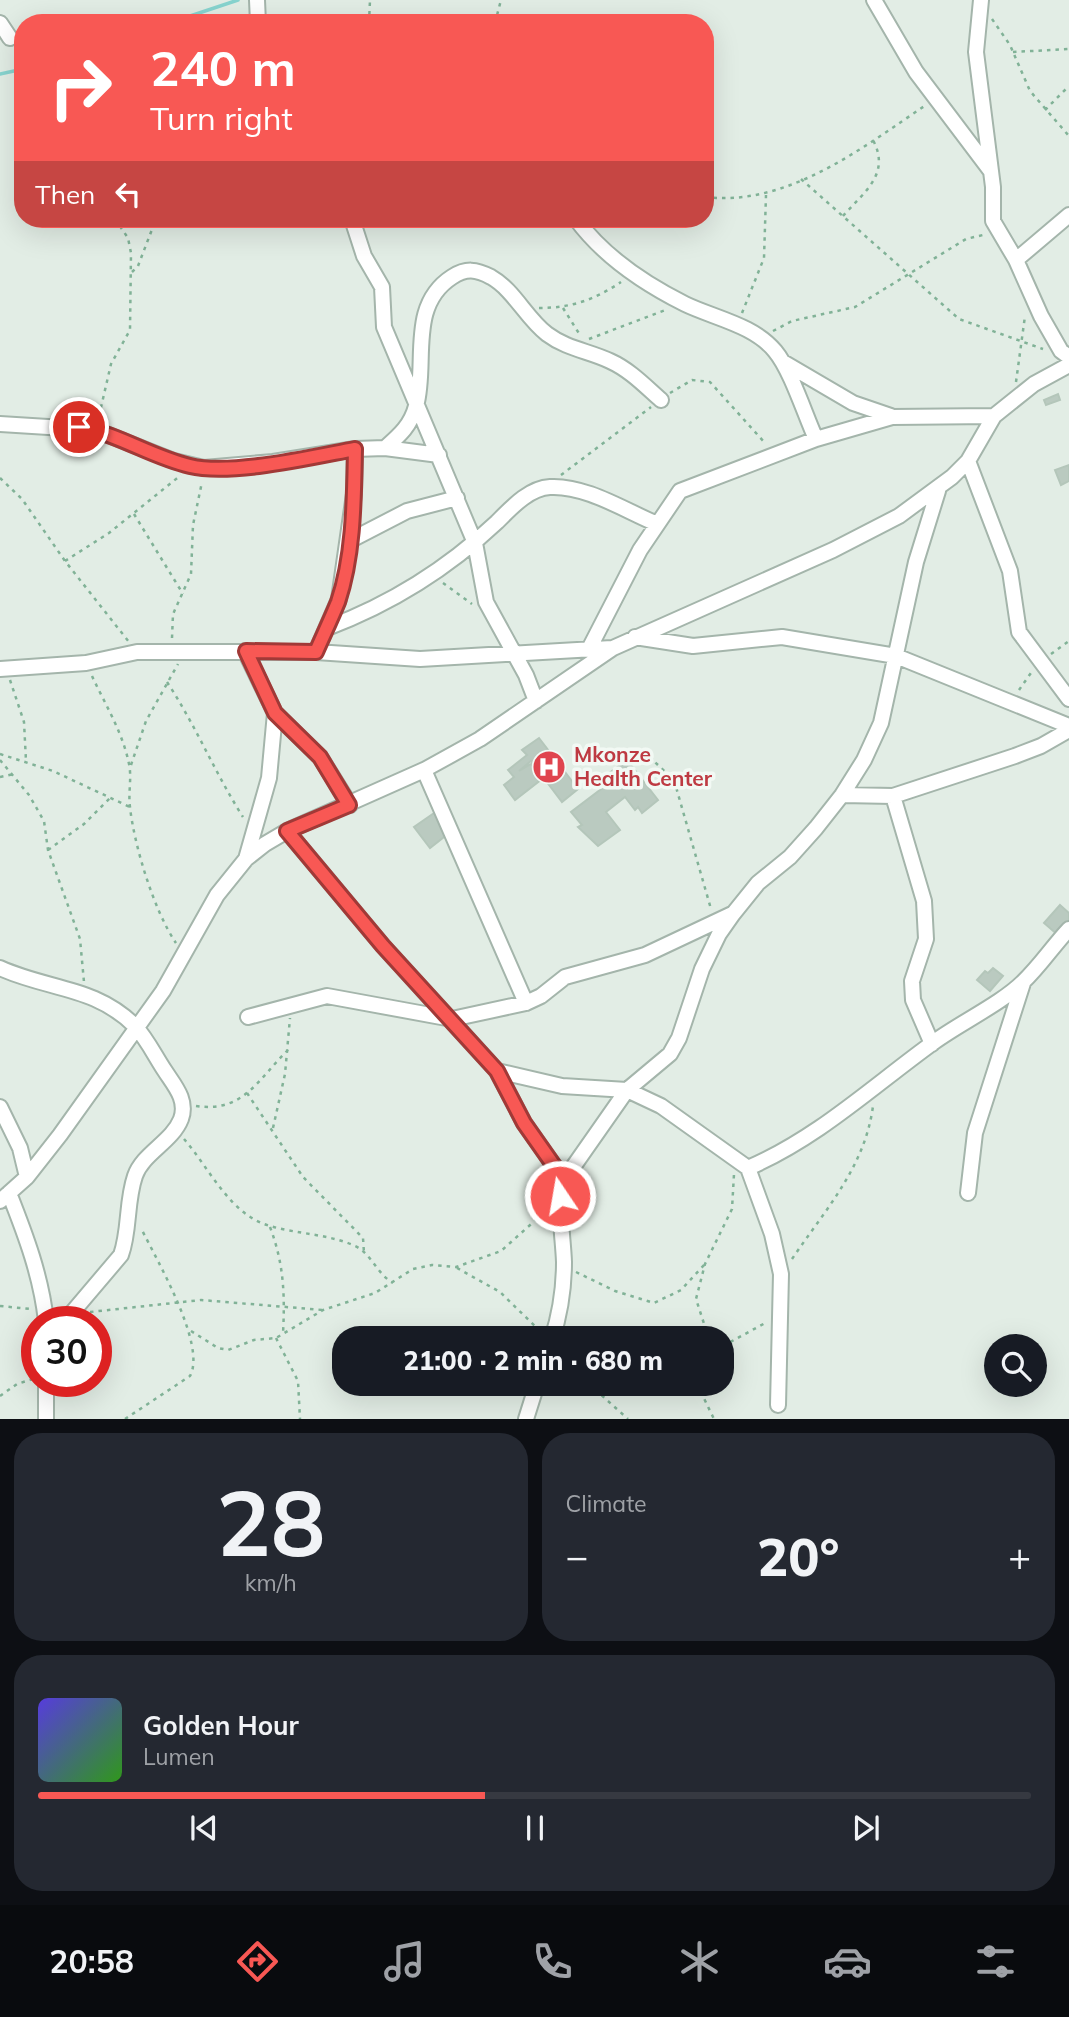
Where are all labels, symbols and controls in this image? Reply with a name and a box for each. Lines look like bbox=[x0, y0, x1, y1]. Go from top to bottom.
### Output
text: 240 m bbox=[150, 37, 296, 98]
icon: right bbox=[35, 42, 126, 133]
text: Turn right bbox=[150, 98, 293, 138]
icon: left bbox=[109, 175, 147, 213]
text: Then bbox=[35, 178, 95, 211]
pin bbox=[49, 397, 109, 457]
icon: arrive bbox=[60, 408, 98, 446]
place label: Mkonze Health Center bbox=[574, 741, 713, 791]
hospital icon: Mkonze Health Center bbox=[530, 748, 568, 786]
position arrow bbox=[523, 1159, 597, 1233]
speed limit sign: 30 bbox=[21, 1306, 112, 1397]
map controls bbox=[984, 1334, 1047, 1397]
button: search bbox=[984, 1334, 1047, 1397]
text: 21:00 · 2 min · 680 m bbox=[403, 1344, 663, 1377]
text: 28 bbox=[216, 1465, 325, 1579]
text: Climate bbox=[566, 1489, 647, 1518]
text: 20° bbox=[757, 1524, 839, 1589]
text: − bbox=[566, 1532, 588, 1580]
text: + bbox=[1008, 1532, 1031, 1580]
text: km/h bbox=[245, 1568, 297, 1597]
text: Golden Hour bbox=[143, 1709, 299, 1742]
text: Lumen bbox=[143, 1742, 215, 1771]
icon: previous bbox=[185, 1809, 223, 1847]
icon: pause bbox=[516, 1809, 554, 1847]
icon: next bbox=[847, 1809, 885, 1847]
icon: directions bbox=[233, 1937, 282, 1986]
icon: music bbox=[380, 1937, 429, 1986]
icon: phone bbox=[528, 1937, 577, 1986]
icon: climate bbox=[675, 1937, 724, 1986]
icon: car bbox=[823, 1937, 872, 1986]
icon: filters bbox=[971, 1937, 1020, 1986]
text: 20:58 bbox=[49, 1941, 134, 1981]

